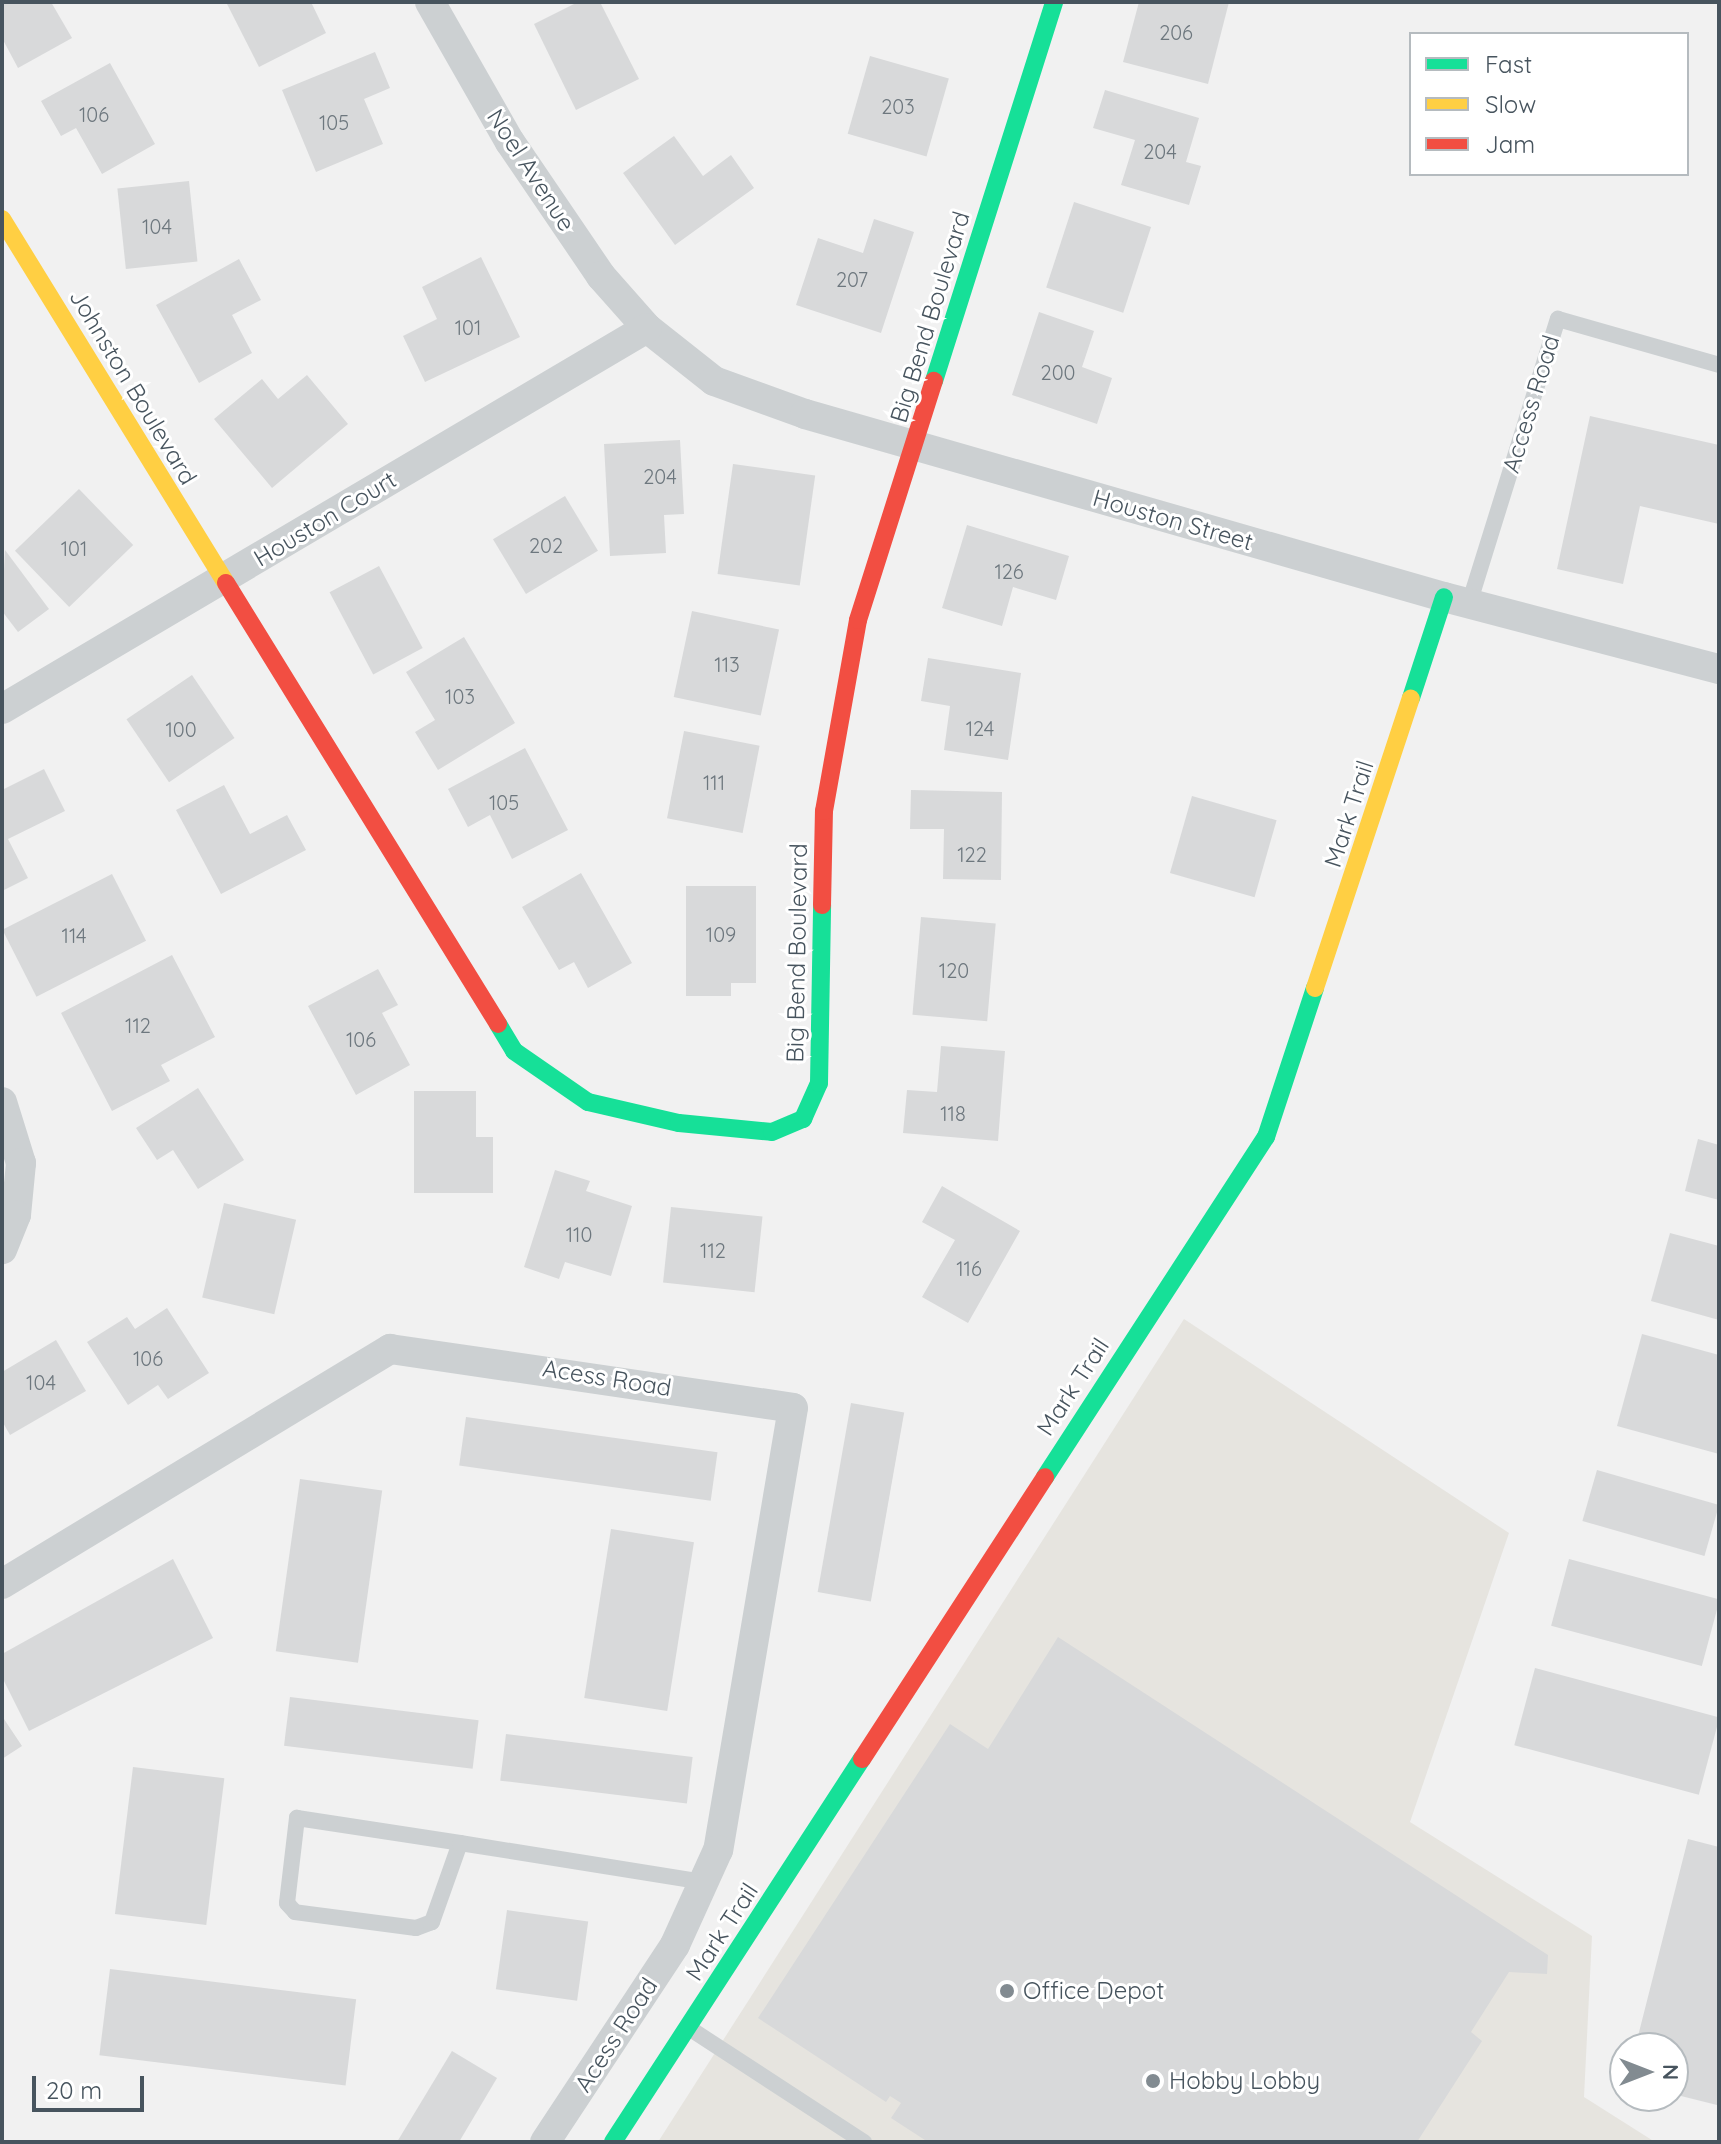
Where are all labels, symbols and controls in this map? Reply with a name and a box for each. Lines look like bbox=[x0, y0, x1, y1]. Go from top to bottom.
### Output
house number: 206 bbox=[1159, 20, 1193, 44]
legend bbox=[1409, 32, 1689, 176]
text: Fast bbox=[1485, 49, 1532, 79]
text: Slow bbox=[1485, 89, 1536, 119]
house number: 203 bbox=[881, 94, 915, 118]
house number: 106 bbox=[79, 102, 109, 126]
street label: Noel Avenue bbox=[481, 104, 581, 236]
house number: 105 bbox=[319, 110, 349, 134]
text: Jam bbox=[1485, 129, 1535, 159]
house number: 204 bbox=[1143, 139, 1177, 163]
street label: Big Bend Boulevard bbox=[884, 208, 976, 426]
house number: 104 bbox=[142, 214, 172, 238]
house number: 207 bbox=[836, 267, 868, 291]
street label: Johnston Boulevard bbox=[63, 284, 203, 490]
house number: 101 bbox=[455, 315, 481, 339]
street label: Access Road bbox=[1496, 332, 1566, 476]
house number: 200 bbox=[1041, 360, 1075, 384]
house number: 204 bbox=[643, 464, 677, 488]
street label: Houston Court bbox=[249, 465, 401, 573]
street label: Houston Street bbox=[1090, 483, 1256, 557]
house number: 202 bbox=[529, 533, 563, 557]
house number: 101 bbox=[61, 536, 87, 560]
house number: 126 bbox=[994, 559, 1024, 583]
house number: 113 bbox=[714, 652, 740, 676]
house number: 103 bbox=[445, 684, 475, 708]
house number: 124 bbox=[966, 716, 994, 740]
house number: 100 bbox=[165, 717, 197, 741]
street label: Mark Trail bbox=[1318, 757, 1380, 871]
house number: 111 bbox=[703, 770, 725, 794]
house number: 105 bbox=[489, 790, 519, 814]
house number: 122 bbox=[957, 842, 987, 866]
street label: Big Bend Boulevard bbox=[781, 843, 813, 1063]
house number: 109 bbox=[706, 922, 736, 946]
house number: 114 bbox=[61, 923, 87, 947]
house number: 120 bbox=[939, 958, 969, 982]
house number: 112 bbox=[125, 1013, 151, 1037]
house number: 106 bbox=[346, 1027, 376, 1051]
house number: 118 bbox=[940, 1101, 966, 1125]
house number: 110 bbox=[566, 1222, 592, 1246]
house number: 112 bbox=[700, 1238, 726, 1262]
house number: 116 bbox=[956, 1256, 982, 1280]
street label: Mark Trail bbox=[1031, 1333, 1115, 1441]
house number: 106 bbox=[133, 1346, 163, 1370]
street label: Acess Road bbox=[540, 1354, 674, 1402]
house number: 104 bbox=[26, 1370, 56, 1394]
street label: Mark Trail bbox=[680, 1878, 764, 1986]
street label: Acess Road bbox=[568, 1973, 664, 2097]
place label: Office Depot bbox=[1023, 1977, 1165, 2005]
marker: Office Depot bbox=[998, 1982, 1016, 2000]
north arrow bbox=[1609, 2032, 1689, 2112]
scale bar bbox=[36, 2060, 148, 2110]
text: N bbox=[1657, 2064, 1685, 2080]
place label: Hobby Lobby bbox=[1169, 2067, 1320, 2095]
marker: Hobby Lobby bbox=[1144, 2072, 1162, 2090]
text: 20 m bbox=[46, 2075, 102, 2105]

